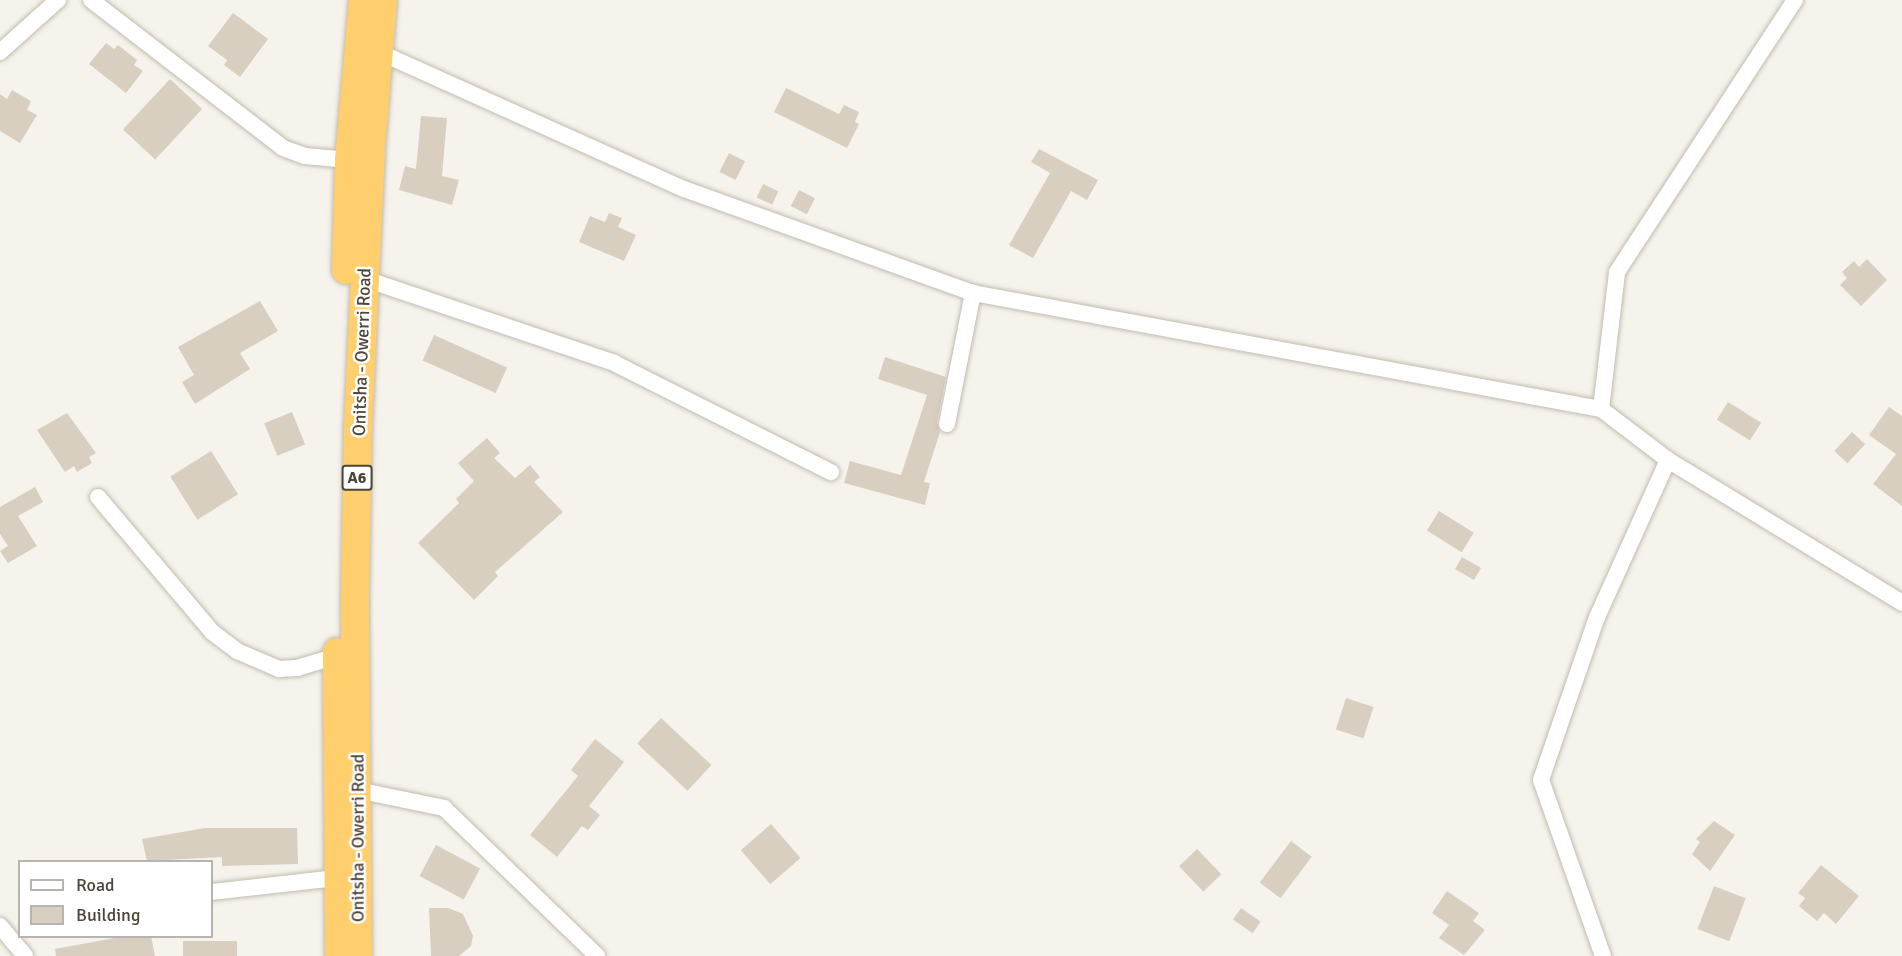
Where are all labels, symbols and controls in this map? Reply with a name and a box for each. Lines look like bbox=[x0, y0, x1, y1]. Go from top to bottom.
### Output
street label: Onitsha - Owerri Road bbox=[348, 268, 376, 436]
road number: A6 bbox=[340, 465, 374, 491]
street label: Onitsha - Owerri Road bbox=[347, 754, 369, 922]
legend bbox=[18, 860, 213, 938]
text: Road bbox=[76, 874, 115, 896]
text: Building bbox=[76, 904, 140, 926]

